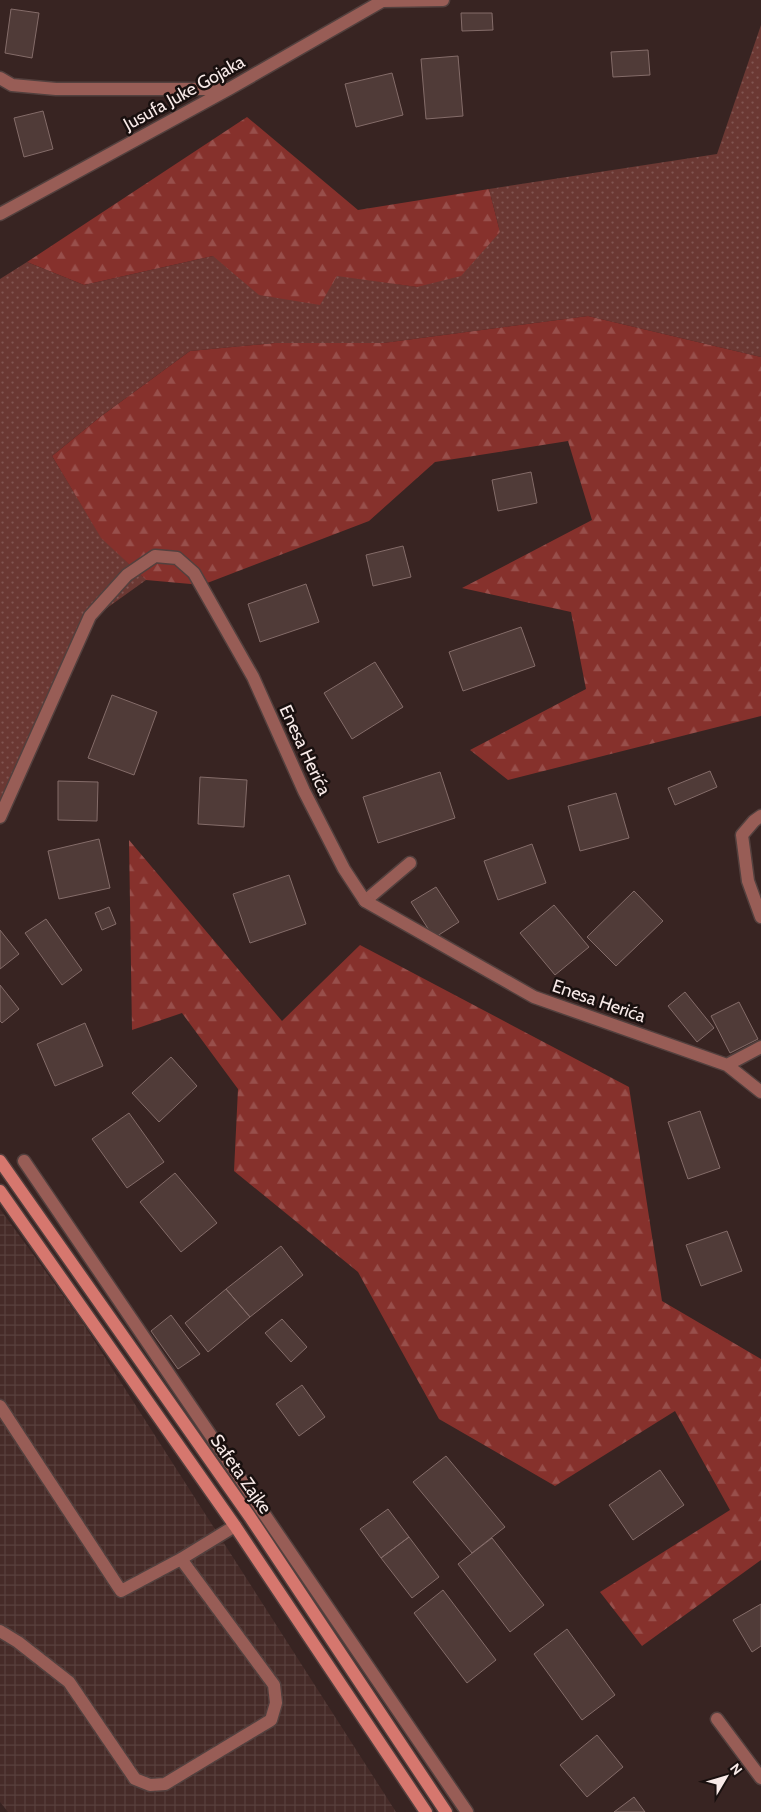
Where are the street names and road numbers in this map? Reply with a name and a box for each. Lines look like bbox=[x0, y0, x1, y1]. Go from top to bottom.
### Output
street label: Jusufa Juke Gojaka bbox=[119, 50, 249, 136]
street label: Enesa Herića bbox=[274, 701, 336, 799]
street label: Enesa Herića bbox=[549, 975, 649, 1027]
street label: Safeta Zajke bbox=[206, 1430, 276, 1518]

